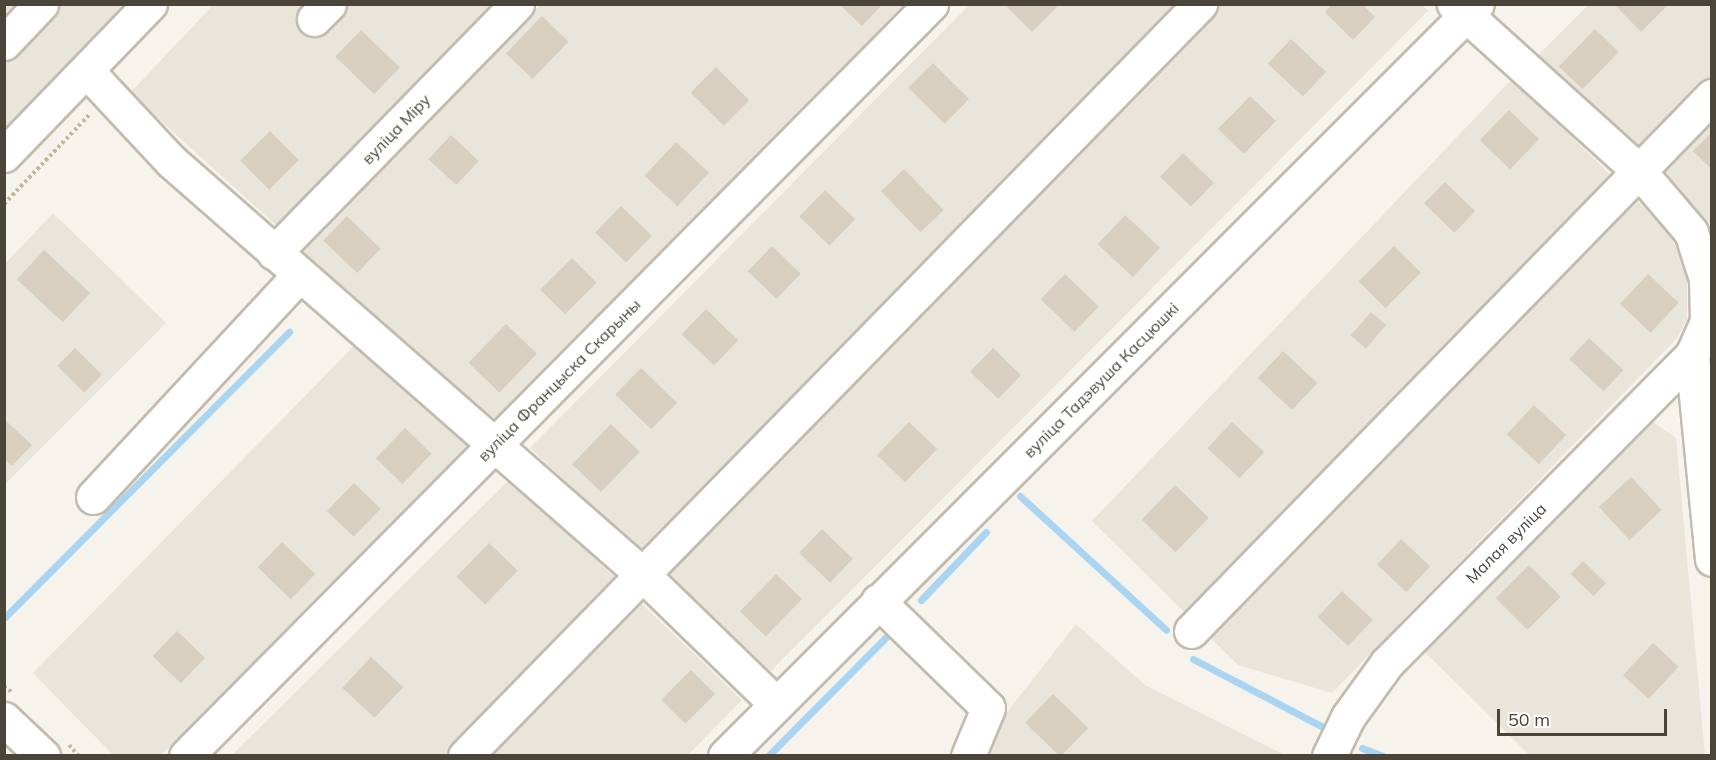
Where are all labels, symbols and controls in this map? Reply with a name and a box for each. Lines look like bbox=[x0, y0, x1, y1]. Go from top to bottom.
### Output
street label: вуліца Міру bbox=[358, 90, 434, 168]
street label: вуліца Францыска Скарыны bbox=[474, 295, 644, 465]
street label: вуліца Тадэвуша Касцюшкі bbox=[1019, 298, 1183, 462]
street label: Малая вуліца bbox=[1462, 499, 1550, 587]
scale bar bbox=[1500, 697, 1670, 735]
text: 50 m bbox=[1508, 708, 1550, 731]

